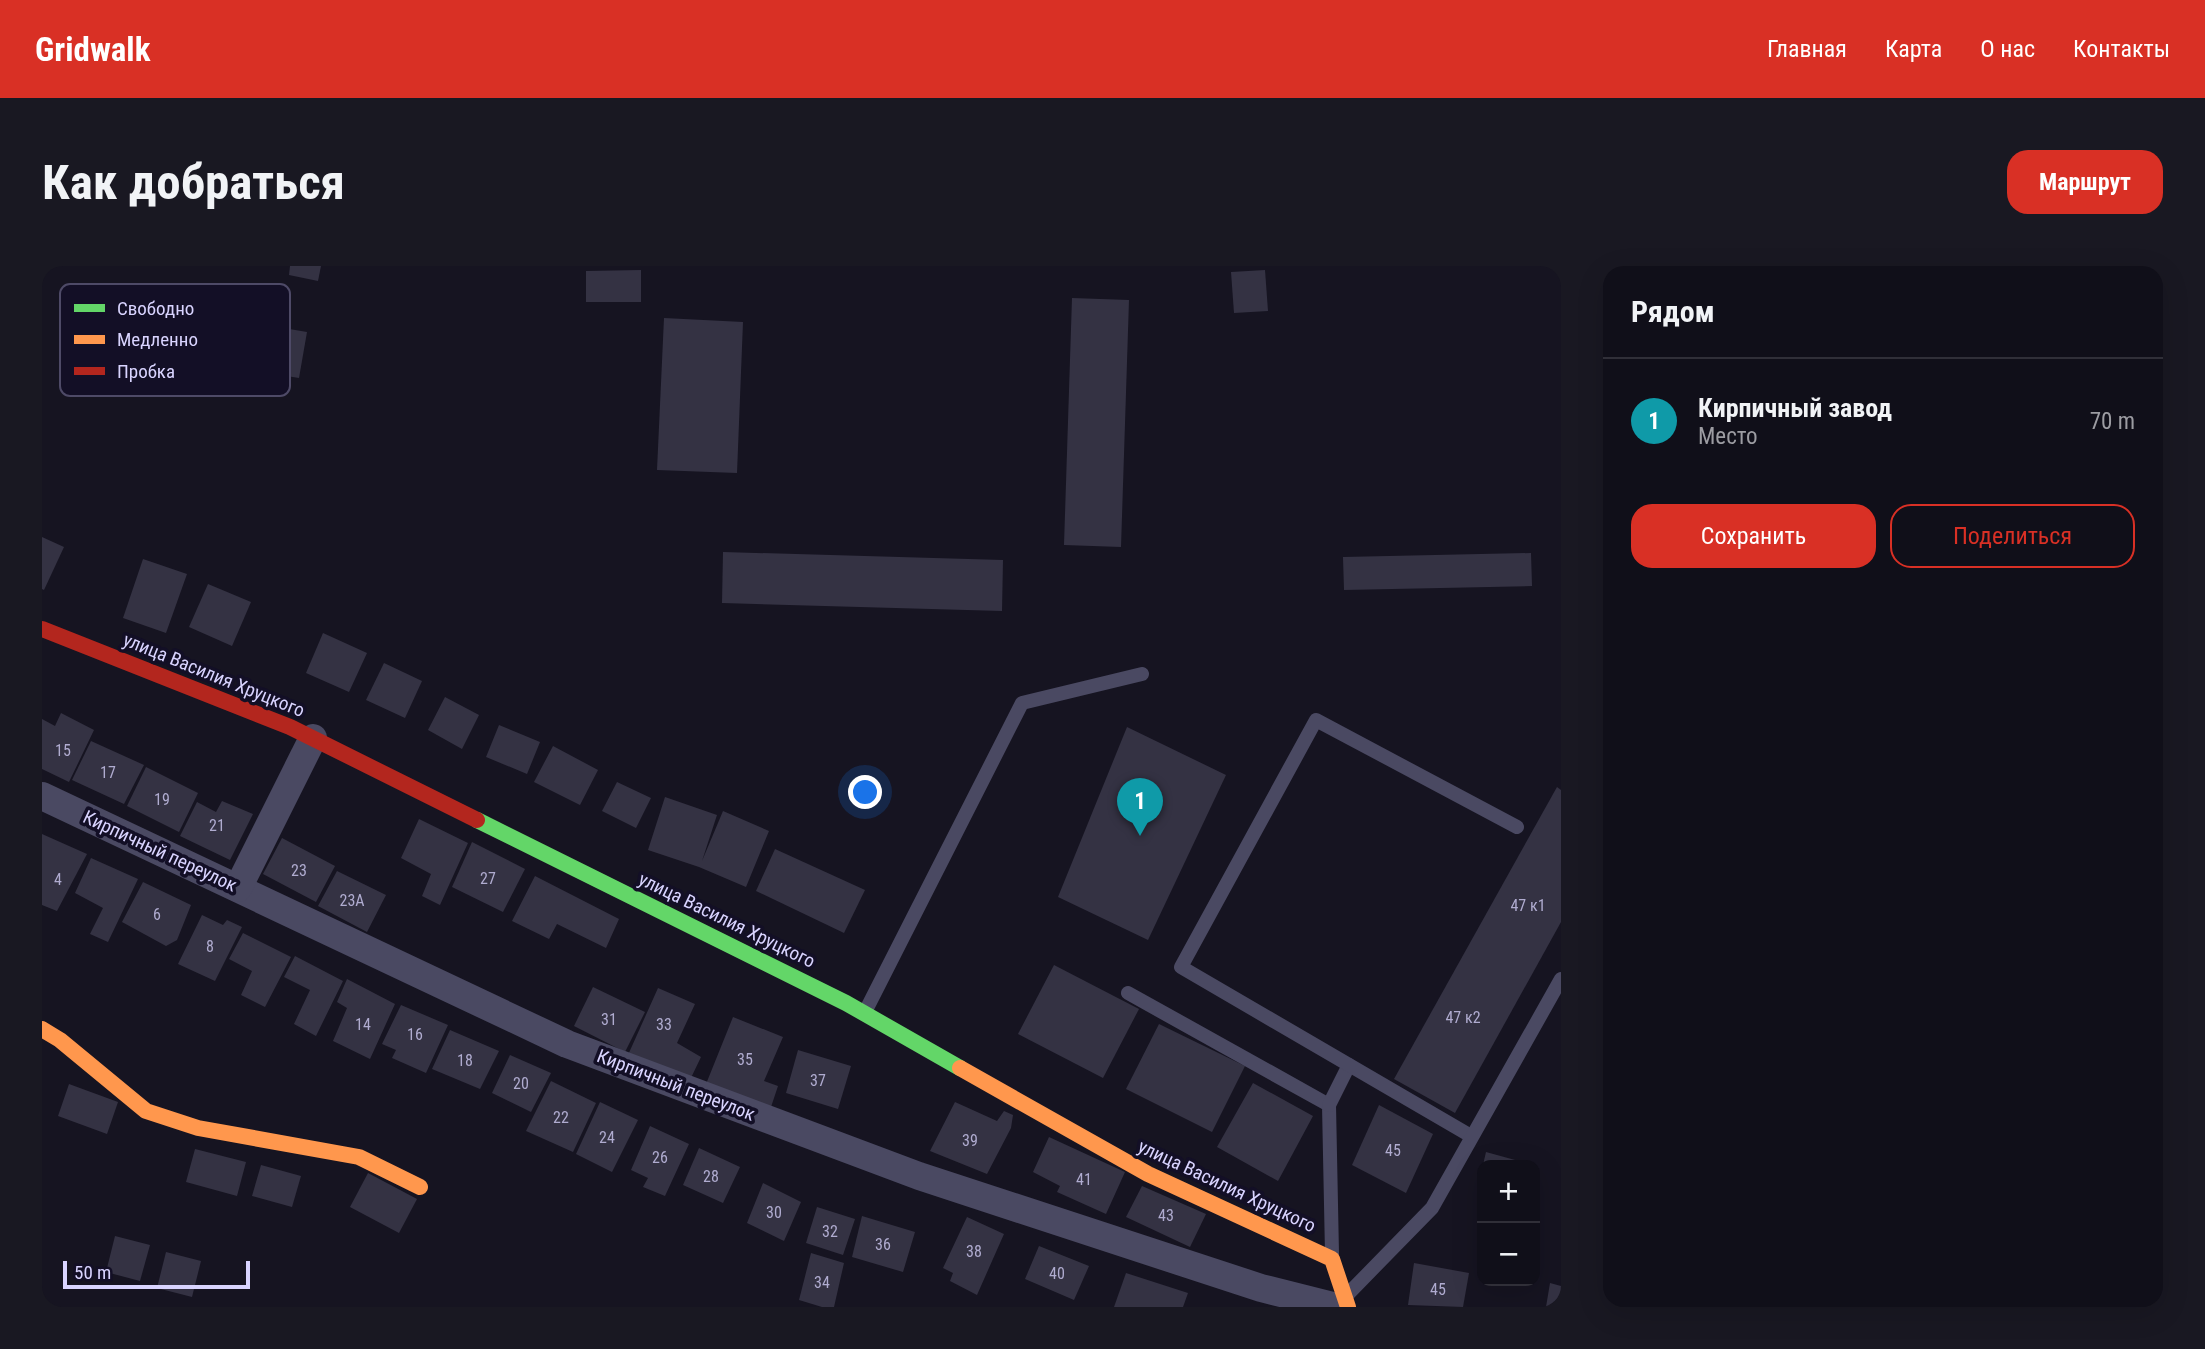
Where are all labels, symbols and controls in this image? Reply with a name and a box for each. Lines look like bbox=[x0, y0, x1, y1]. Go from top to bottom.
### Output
text: Gridwalk bbox=[35, 30, 150, 69]
text: Главная bbox=[1767, 35, 1847, 63]
text: Карта bbox=[1885, 35, 1942, 63]
text: О нас bbox=[1980, 35, 2035, 63]
text: Контакты bbox=[2073, 35, 2170, 63]
button: Маршрут bbox=[2007, 150, 2163, 214]
text: Как добраться bbox=[42, 154, 345, 211]
legend bbox=[60, 284, 290, 396]
text: Рядом bbox=[1631, 294, 1715, 329]
text: Свободно bbox=[117, 297, 194, 320]
text: Медленно bbox=[117, 328, 198, 351]
text: Пробка bbox=[117, 360, 175, 383]
text: Кирпичный завод bbox=[1698, 393, 1892, 423]
text: 1 bbox=[1648, 408, 1660, 435]
text: 70 m bbox=[2090, 408, 2135, 435]
text: Место bbox=[1698, 423, 1758, 450]
button: Сохранить bbox=[1631, 504, 1876, 568]
button: Поделиться bbox=[1890, 504, 2135, 568]
street label: улица Василия Хруцкого bbox=[120, 628, 308, 722]
house number: 15 bbox=[55, 741, 71, 760]
house number: 17 bbox=[100, 763, 116, 782]
your location bbox=[848, 775, 882, 809]
pin: 1 bbox=[1117, 778, 1163, 836]
house number: 19 bbox=[154, 790, 170, 809]
street label: Кирпичный переулок bbox=[79, 805, 241, 897]
house number: 21 bbox=[209, 816, 225, 835]
house number: 23 bbox=[291, 861, 307, 880]
street label: улица Василия Хруцкого bbox=[635, 867, 819, 973]
house number: 27 bbox=[480, 869, 496, 888]
house number: 4 bbox=[54, 870, 62, 889]
house number: 23А bbox=[339, 891, 365, 910]
house number: 47 к1 bbox=[1510, 896, 1546, 915]
house number: 6 bbox=[153, 905, 161, 924]
house number: 8 bbox=[206, 937, 214, 956]
house number: 47 к2 bbox=[1445, 1008, 1481, 1027]
house number: 31 bbox=[601, 1010, 617, 1029]
house number: 14 bbox=[355, 1015, 371, 1034]
house number: 33 bbox=[656, 1015, 672, 1034]
house number: 16 bbox=[407, 1025, 423, 1044]
street label: Кирпичный переулок bbox=[594, 1044, 758, 1126]
house number: 35 bbox=[737, 1050, 753, 1069]
house number: 18 bbox=[457, 1051, 473, 1070]
house number: 37 bbox=[810, 1071, 826, 1090]
house number: 20 bbox=[513, 1074, 529, 1093]
house number: 22 bbox=[553, 1108, 569, 1127]
house number: 24 bbox=[599, 1128, 615, 1147]
house number: 39 bbox=[962, 1131, 978, 1150]
street label: улица Василия Хруцкого bbox=[1134, 1135, 1320, 1237]
house number: 45 bbox=[1385, 1141, 1401, 1160]
house number: 26 bbox=[652, 1148, 668, 1167]
map controls bbox=[1477, 1160, 1540, 1286]
button: + bbox=[1477, 1160, 1540, 1223]
house number: 28 bbox=[703, 1167, 719, 1186]
house number: 41 bbox=[1076, 1170, 1092, 1189]
house number: 30 bbox=[766, 1203, 782, 1222]
house number: 43 bbox=[1158, 1206, 1174, 1225]
house number: 32 bbox=[822, 1222, 838, 1241]
button: − bbox=[1477, 1223, 1540, 1286]
house number: 36 bbox=[875, 1235, 891, 1254]
house number: 38 bbox=[966, 1242, 982, 1261]
scale bar bbox=[63, 1258, 250, 1290]
text: 50 m bbox=[74, 1261, 111, 1284]
house number: 40 bbox=[1049, 1264, 1065, 1283]
house number: 34 bbox=[814, 1273, 830, 1292]
house number: 45 bbox=[1430, 1280, 1446, 1299]

